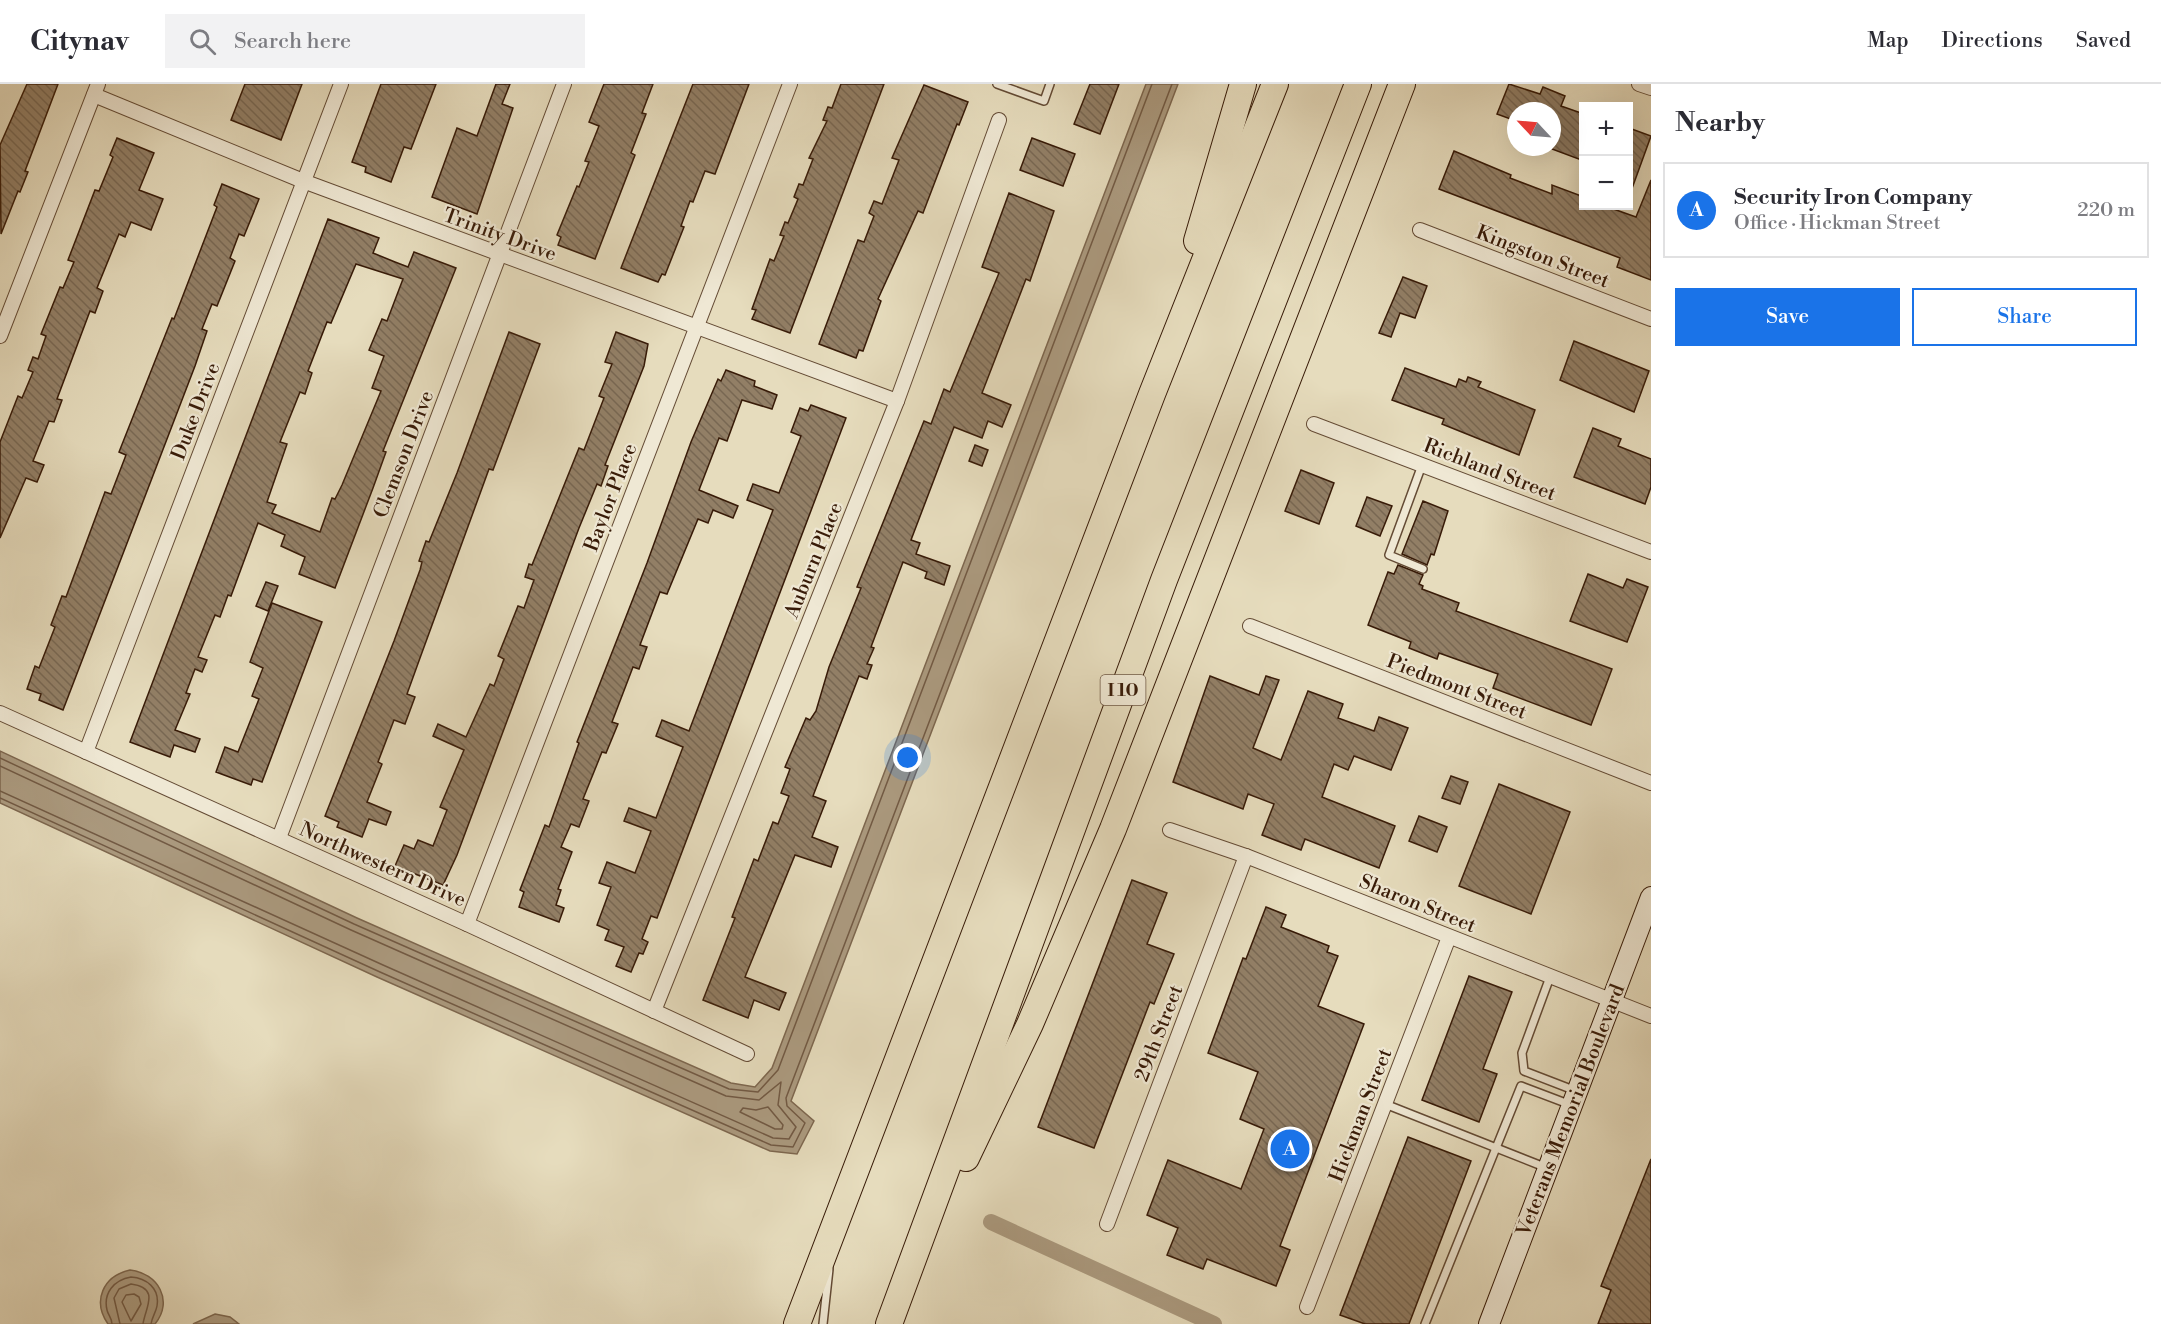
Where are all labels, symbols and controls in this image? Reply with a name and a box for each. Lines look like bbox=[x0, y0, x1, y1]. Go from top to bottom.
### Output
search box bbox=[165, 14, 585, 68]
text: Citynav bbox=[30, 24, 129, 59]
icon: search bbox=[186, 25, 219, 58]
text: Search here bbox=[234, 28, 351, 55]
text: Map bbox=[1867, 28, 1909, 54]
text: Directions bbox=[1942, 28, 2043, 54]
text: Saved bbox=[2076, 28, 2131, 54]
north arrow bbox=[1507, 102, 1561, 156]
map controls bbox=[1579, 102, 1633, 210]
button: + bbox=[1579, 102, 1633, 156]
text: Nearby bbox=[1675, 107, 1765, 139]
button: − bbox=[1579, 156, 1633, 210]
text: Security Iron Company bbox=[1734, 184, 1972, 211]
text: A bbox=[1689, 198, 1704, 223]
text: 220 m bbox=[2077, 198, 2135, 223]
street label: Trinity Drive bbox=[439, 203, 560, 268]
text: Office · Hickman Street bbox=[1734, 211, 1941, 236]
street label: Kingston Street bbox=[1472, 220, 1613, 294]
button: Save bbox=[1675, 288, 1900, 346]
button: Share bbox=[1912, 288, 2137, 346]
street label: Duke Drive bbox=[166, 359, 226, 464]
street label: Clemson Drive bbox=[369, 387, 440, 522]
street label: Richland Street bbox=[1420, 434, 1559, 507]
street label: Baylor Place bbox=[579, 440, 643, 556]
street label: Auburn Place bbox=[779, 499, 849, 623]
street label: Piedmont Street bbox=[1383, 649, 1530, 726]
road number: I 10 bbox=[1100, 675, 1146, 705]
your location bbox=[893, 743, 922, 772]
street label: Northwestern Drive bbox=[295, 817, 470, 913]
street label: Sharon Street bbox=[1355, 870, 1479, 939]
street label: Veterans Memorial Boulevard bbox=[1511, 980, 1631, 1241]
street label: 29th Street bbox=[1130, 982, 1189, 1085]
street label: Hickman Street bbox=[1324, 1045, 1398, 1186]
pin: A bbox=[1270, 1126, 1310, 1172]

